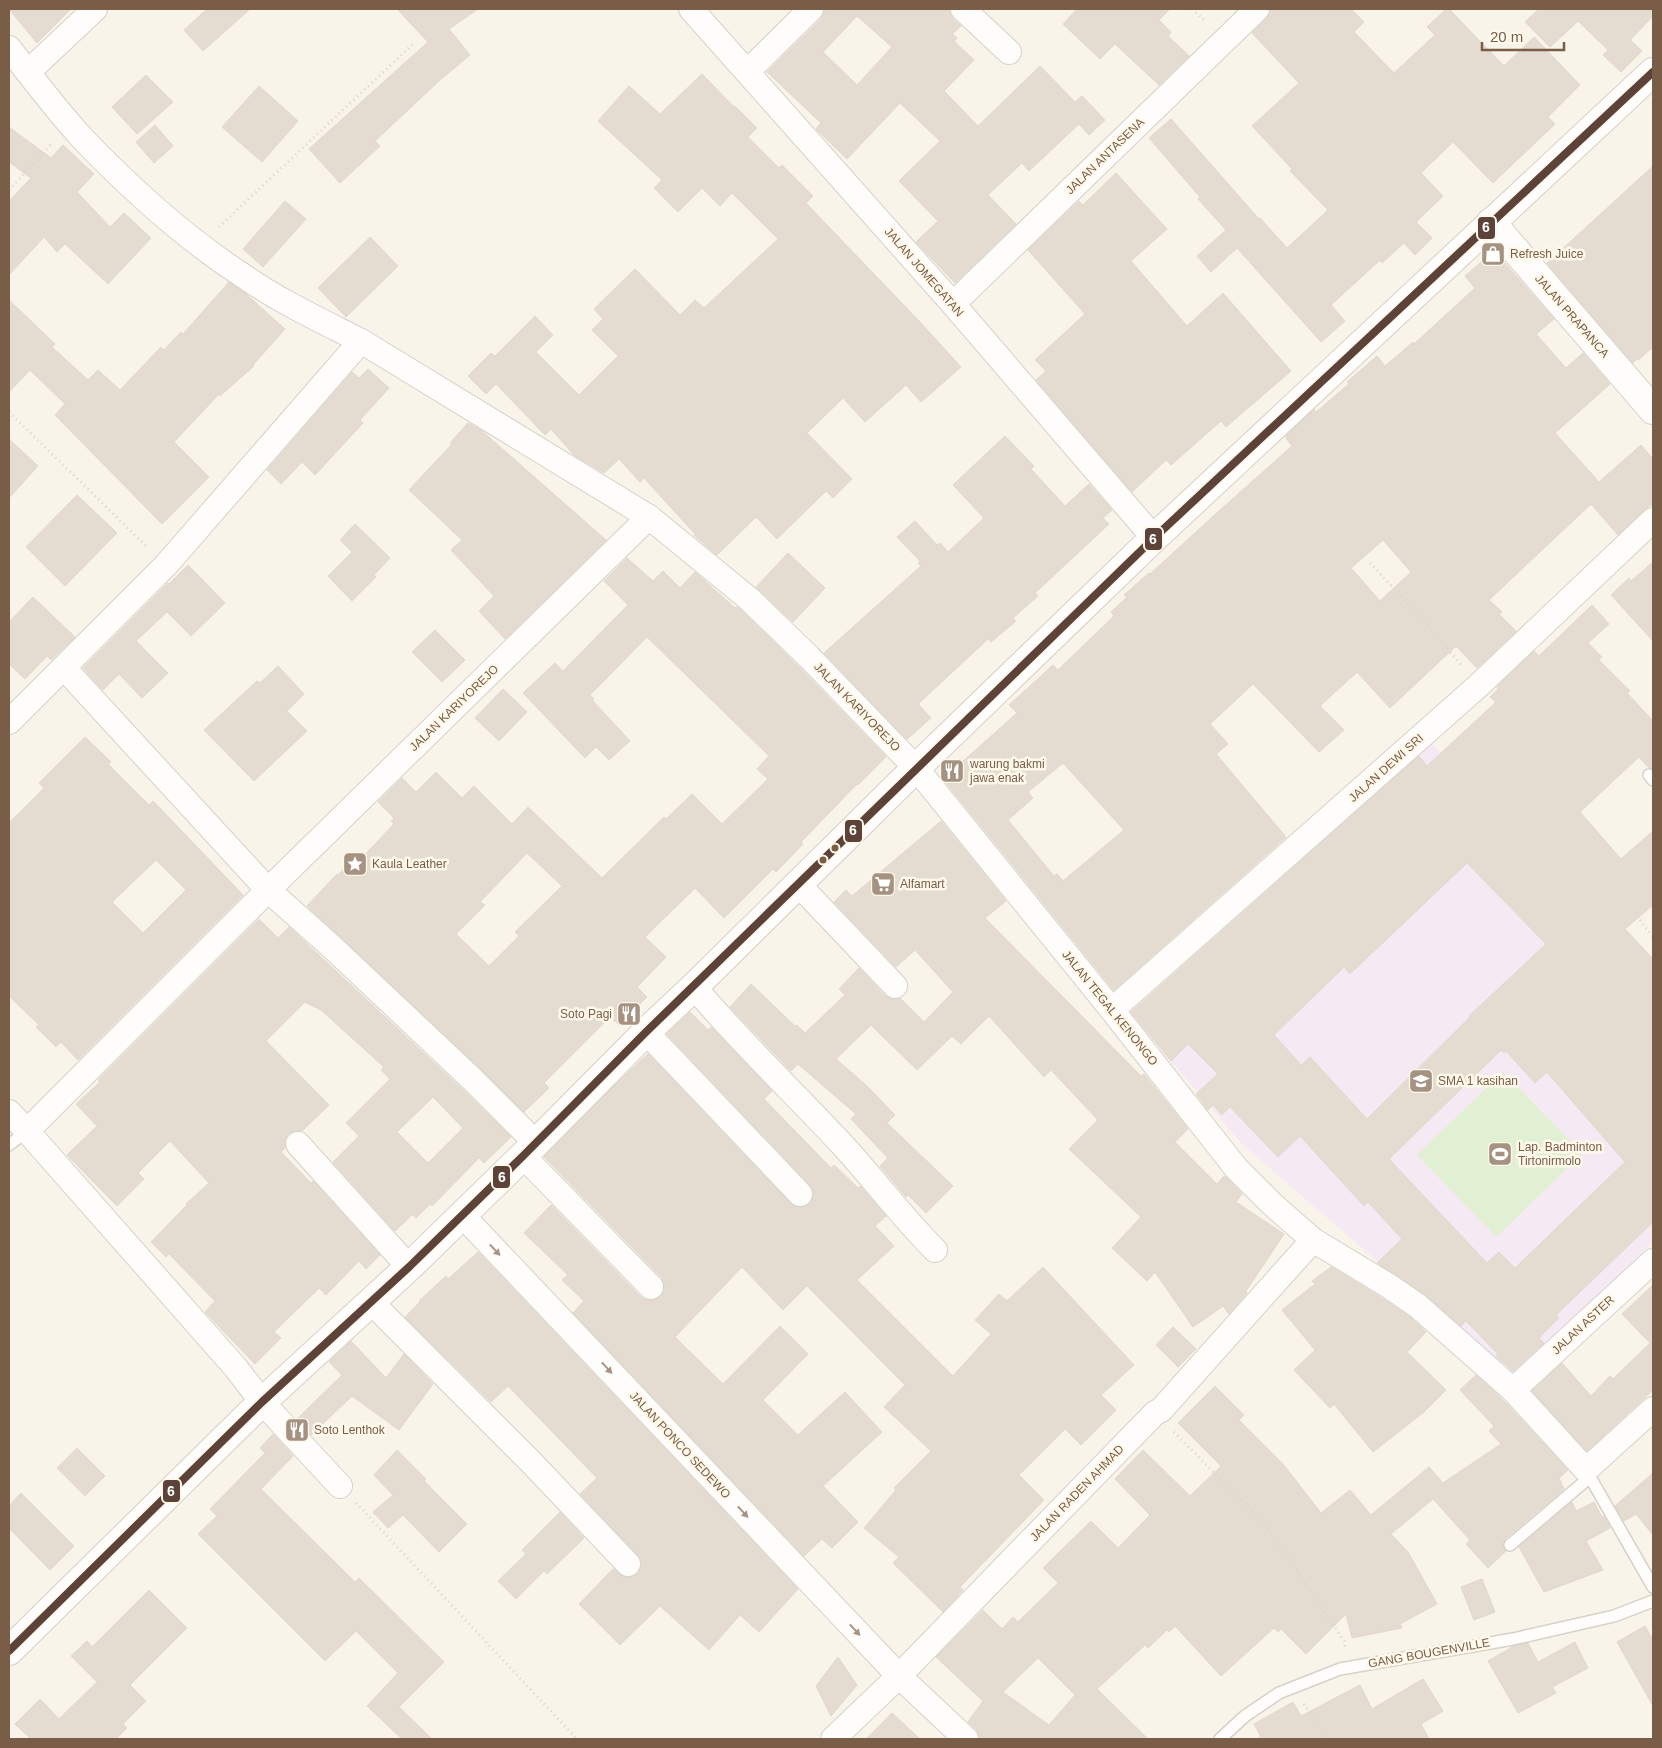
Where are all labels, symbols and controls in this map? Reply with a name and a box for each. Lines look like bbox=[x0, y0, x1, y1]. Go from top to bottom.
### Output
scale bar bbox=[1482, 20, 1564, 52]
text: 20 m bbox=[1490, 28, 1523, 45]
street label: JALAN ANTASENA bbox=[1063, 115, 1147, 197]
line badge: 6 bbox=[1477, 216, 1496, 240]
text: 6 bbox=[1482, 219, 1490, 235]
street label: JALAN JOMEGATAN bbox=[881, 225, 967, 319]
shop icon: Refresh Juice bbox=[1480, 241, 1506, 267]
place label: Refresh Juice bbox=[1510, 247, 1584, 261]
street label: JALAN PRAPANCA bbox=[1532, 271, 1612, 361]
line badge: 6 bbox=[1144, 527, 1163, 551]
text: 6 bbox=[1149, 531, 1157, 547]
street label: JALAN KARIYOREJO bbox=[811, 660, 903, 754]
street label: JALAN KARIYOREJO bbox=[407, 662, 501, 754]
street label: JALAN DEWI SRI bbox=[1346, 731, 1426, 805]
place label: warung bakmi jawa enak bbox=[969, 757, 1045, 785]
restaurant icon: warung bakmi jawa enak bbox=[939, 758, 965, 784]
line badge: 6 bbox=[844, 819, 863, 843]
text: 6 bbox=[849, 822, 857, 838]
unlabelled marker bbox=[830, 843, 840, 853]
place icon: Kaula Leather bbox=[342, 851, 368, 877]
unlabelled marker bbox=[818, 855, 828, 865]
place label: Kaula Leather bbox=[372, 857, 447, 871]
supermarket icon: Alfamart bbox=[870, 871, 896, 897]
place label: Alfamart bbox=[900, 877, 945, 891]
street label: JALAN TEGAL KENONGO bbox=[1059, 948, 1161, 1068]
restaurant icon: Soto Pagi bbox=[616, 1001, 642, 1027]
place label: Soto Pagi bbox=[560, 1007, 612, 1021]
school or university icon: SMA 1 kasihan bbox=[1408, 1068, 1434, 1094]
place label: SMA 1 kasihan bbox=[1438, 1074, 1518, 1088]
place label: Lap. Badminton Tirtonirmolo bbox=[1518, 1140, 1602, 1168]
sports icon: Lap. Badminton Tirtonirmolo bbox=[1487, 1141, 1513, 1167]
line badge: 6 bbox=[492, 1165, 511, 1189]
text: 6 bbox=[498, 1169, 506, 1185]
one-way arrow bbox=[489, 1244, 501, 1256]
street label: JALAN ASTER bbox=[1549, 1292, 1617, 1357]
one-way arrow bbox=[601, 1362, 613, 1374]
street label: JALAN PONCO SEDEWO bbox=[627, 1389, 733, 1501]
restaurant icon: Soto Lenthok bbox=[284, 1417, 310, 1443]
place label: Soto Lenthok bbox=[314, 1423, 386, 1437]
street label: JALAN RADEN AHMAD bbox=[1027, 1442, 1127, 1544]
line badge: 6 bbox=[162, 1479, 181, 1503]
text: 6 bbox=[167, 1483, 175, 1499]
one-way arrow bbox=[737, 1505, 749, 1517]
one-way arrow bbox=[849, 1623, 861, 1635]
street label: GANG BOUGENVILLE bbox=[1367, 1635, 1491, 1671]

